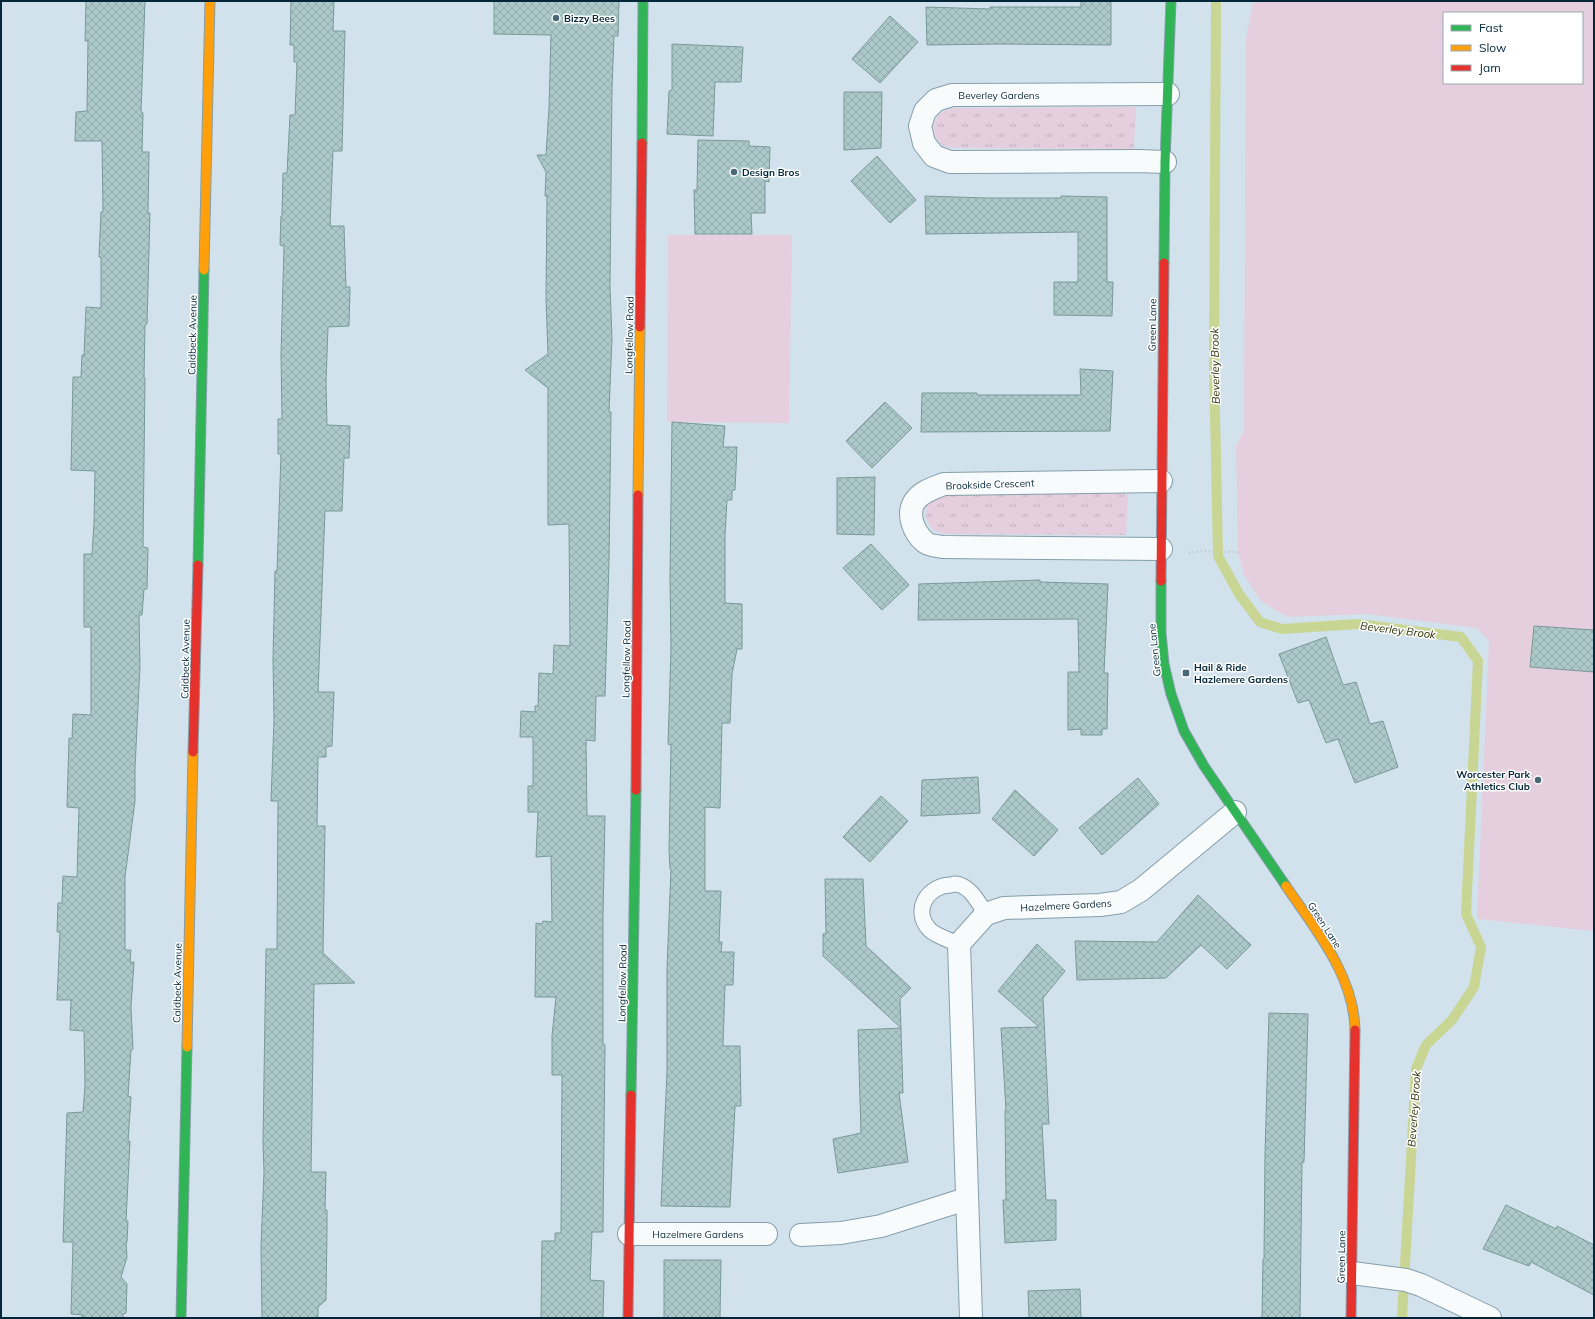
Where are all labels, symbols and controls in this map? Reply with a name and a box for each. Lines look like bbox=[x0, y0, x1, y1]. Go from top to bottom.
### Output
place label: Bizzy Bees bbox=[564, 12, 615, 25]
legend bbox=[1443, 12, 1583, 84]
marker: Bizzy Bees bbox=[551, 13, 561, 23]
text: Fast bbox=[1479, 20, 1503, 35]
text: Slow bbox=[1479, 40, 1507, 55]
text: Jam bbox=[1479, 60, 1501, 75]
street label: Beverley Gardens bbox=[958, 89, 1040, 102]
place label: Design Bros bbox=[742, 166, 799, 179]
marker: Design Bros bbox=[729, 167, 739, 177]
street label: Caldbeck Avenue bbox=[185, 295, 200, 375]
street label: Longfellow Road bbox=[622, 296, 637, 374]
street label: Green Lane bbox=[1146, 298, 1159, 352]
water label: Beverley Brook bbox=[1207, 328, 1223, 404]
street label: Brookside Crescent bbox=[945, 476, 1035, 493]
water label: Beverley Brook bbox=[1359, 618, 1437, 642]
street label: Caldbeck Avenue bbox=[178, 619, 193, 699]
street label: Longfellow Road bbox=[619, 620, 634, 698]
street label: Green Lane bbox=[1145, 623, 1164, 677]
place label: Hail & Ride Hazlemere Gardens bbox=[1194, 661, 1288, 686]
marker: Hail & Ride Hazlemere Gardens bbox=[1181, 668, 1191, 678]
place label: Worcester Park Athletics Club bbox=[1456, 768, 1530, 793]
marker: Worcester Park Athletics Club bbox=[1533, 775, 1543, 785]
street label: Hazelmere Gardens bbox=[1020, 897, 1112, 914]
street label: Green Lane bbox=[1305, 900, 1344, 951]
street label: Caldbeck Avenue bbox=[170, 943, 185, 1023]
street label: Longfellow Road bbox=[615, 944, 630, 1022]
water label: Beverley Brook bbox=[1404, 1070, 1424, 1147]
street label: Hazelmere Gardens bbox=[652, 1228, 744, 1241]
street label: Green Lane bbox=[1335, 1230, 1348, 1284]

